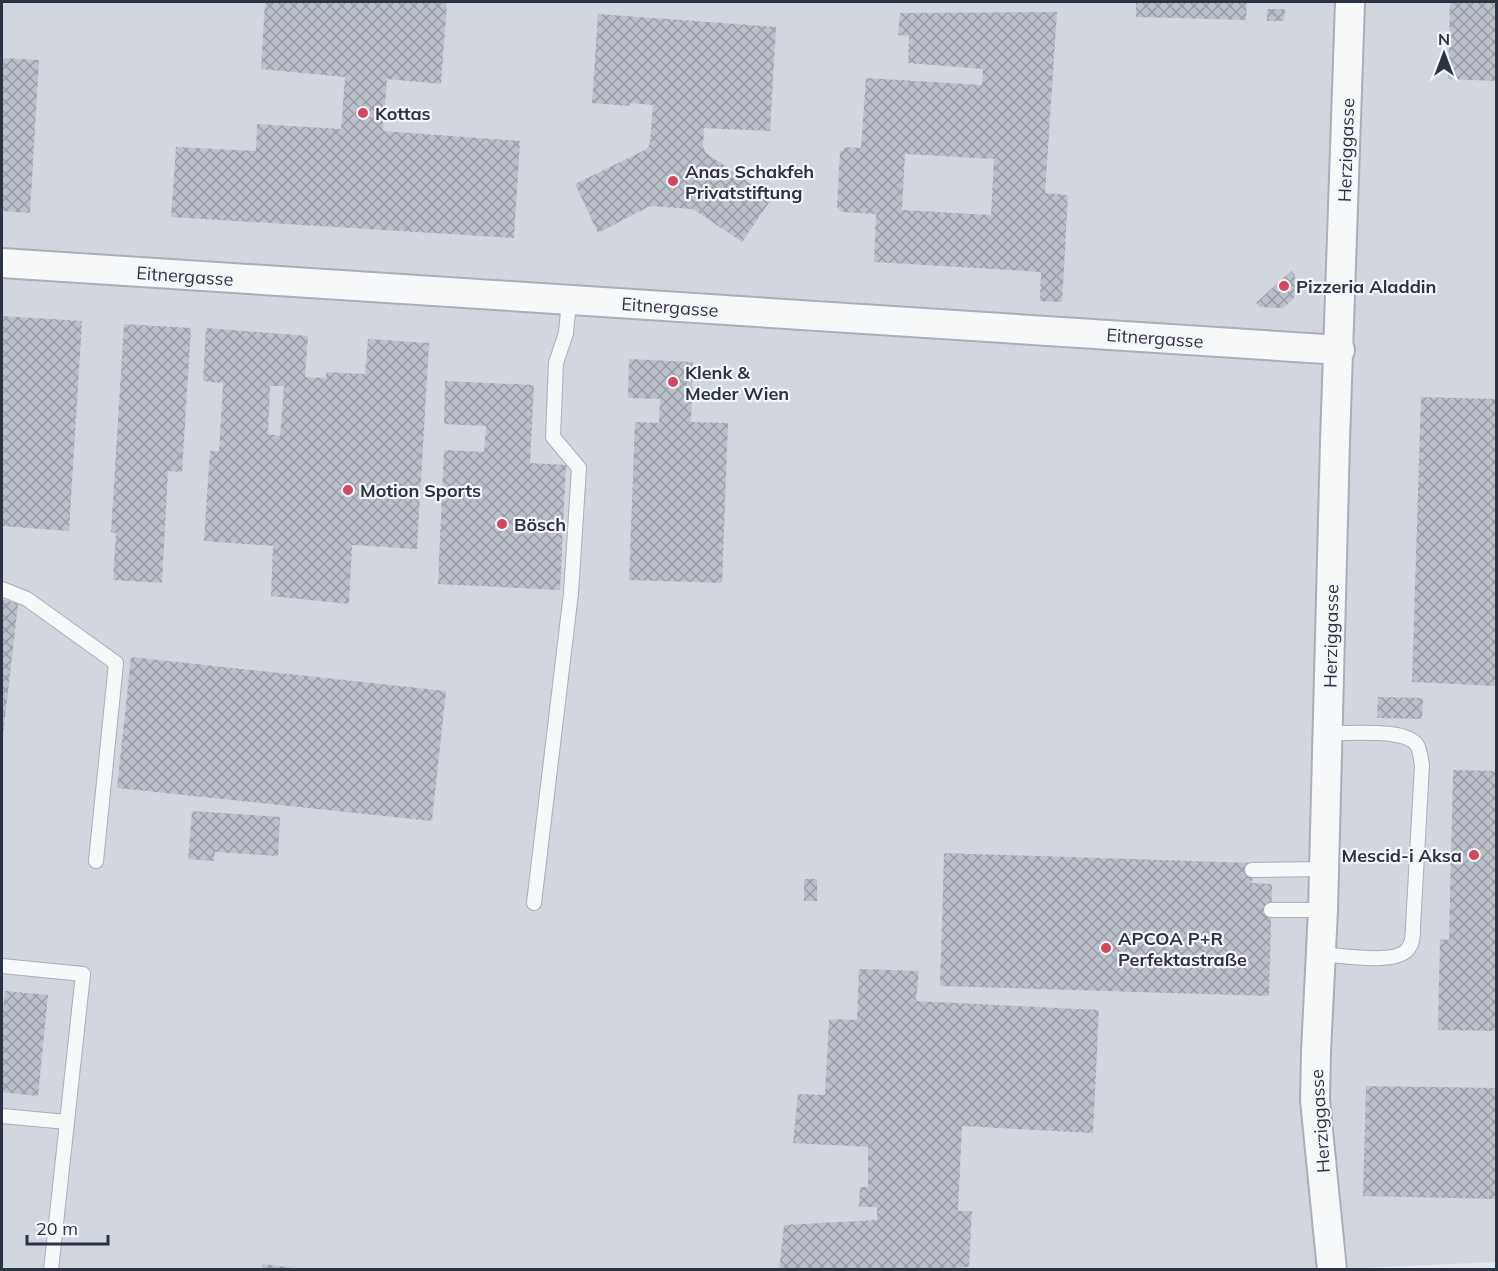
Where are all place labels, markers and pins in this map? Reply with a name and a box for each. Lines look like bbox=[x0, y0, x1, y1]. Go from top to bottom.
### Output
place label: Kottas bbox=[375, 102, 431, 125]
marker: Kottas bbox=[356, 106, 370, 120]
place label: Anas Schakfeh Privatstiftung bbox=[685, 160, 814, 204]
marker: Anas Schakfeh Privatstiftung bbox=[666, 174, 680, 188]
place label: Pizzeria Aladdin bbox=[1296, 275, 1436, 298]
marker: Pizzeria Aladdin bbox=[1277, 279, 1291, 293]
place label: Klenk & Meder Wien bbox=[685, 361, 789, 405]
marker: Klenk & Meder Wien bbox=[666, 375, 680, 389]
place label: Motion Sports bbox=[360, 479, 481, 502]
marker: Motion Sports bbox=[341, 483, 355, 497]
place label: Bösch bbox=[514, 513, 566, 536]
marker: Bösch bbox=[495, 517, 509, 531]
place label: Mescid-i Aksa bbox=[1342, 844, 1462, 867]
marker: Mescid-i Aksa bbox=[1467, 848, 1481, 862]
place label: APCOA P+R Perfektastraße bbox=[1118, 927, 1247, 971]
marker: APCOA P+R Perfektastraße bbox=[1099, 941, 1113, 955]

